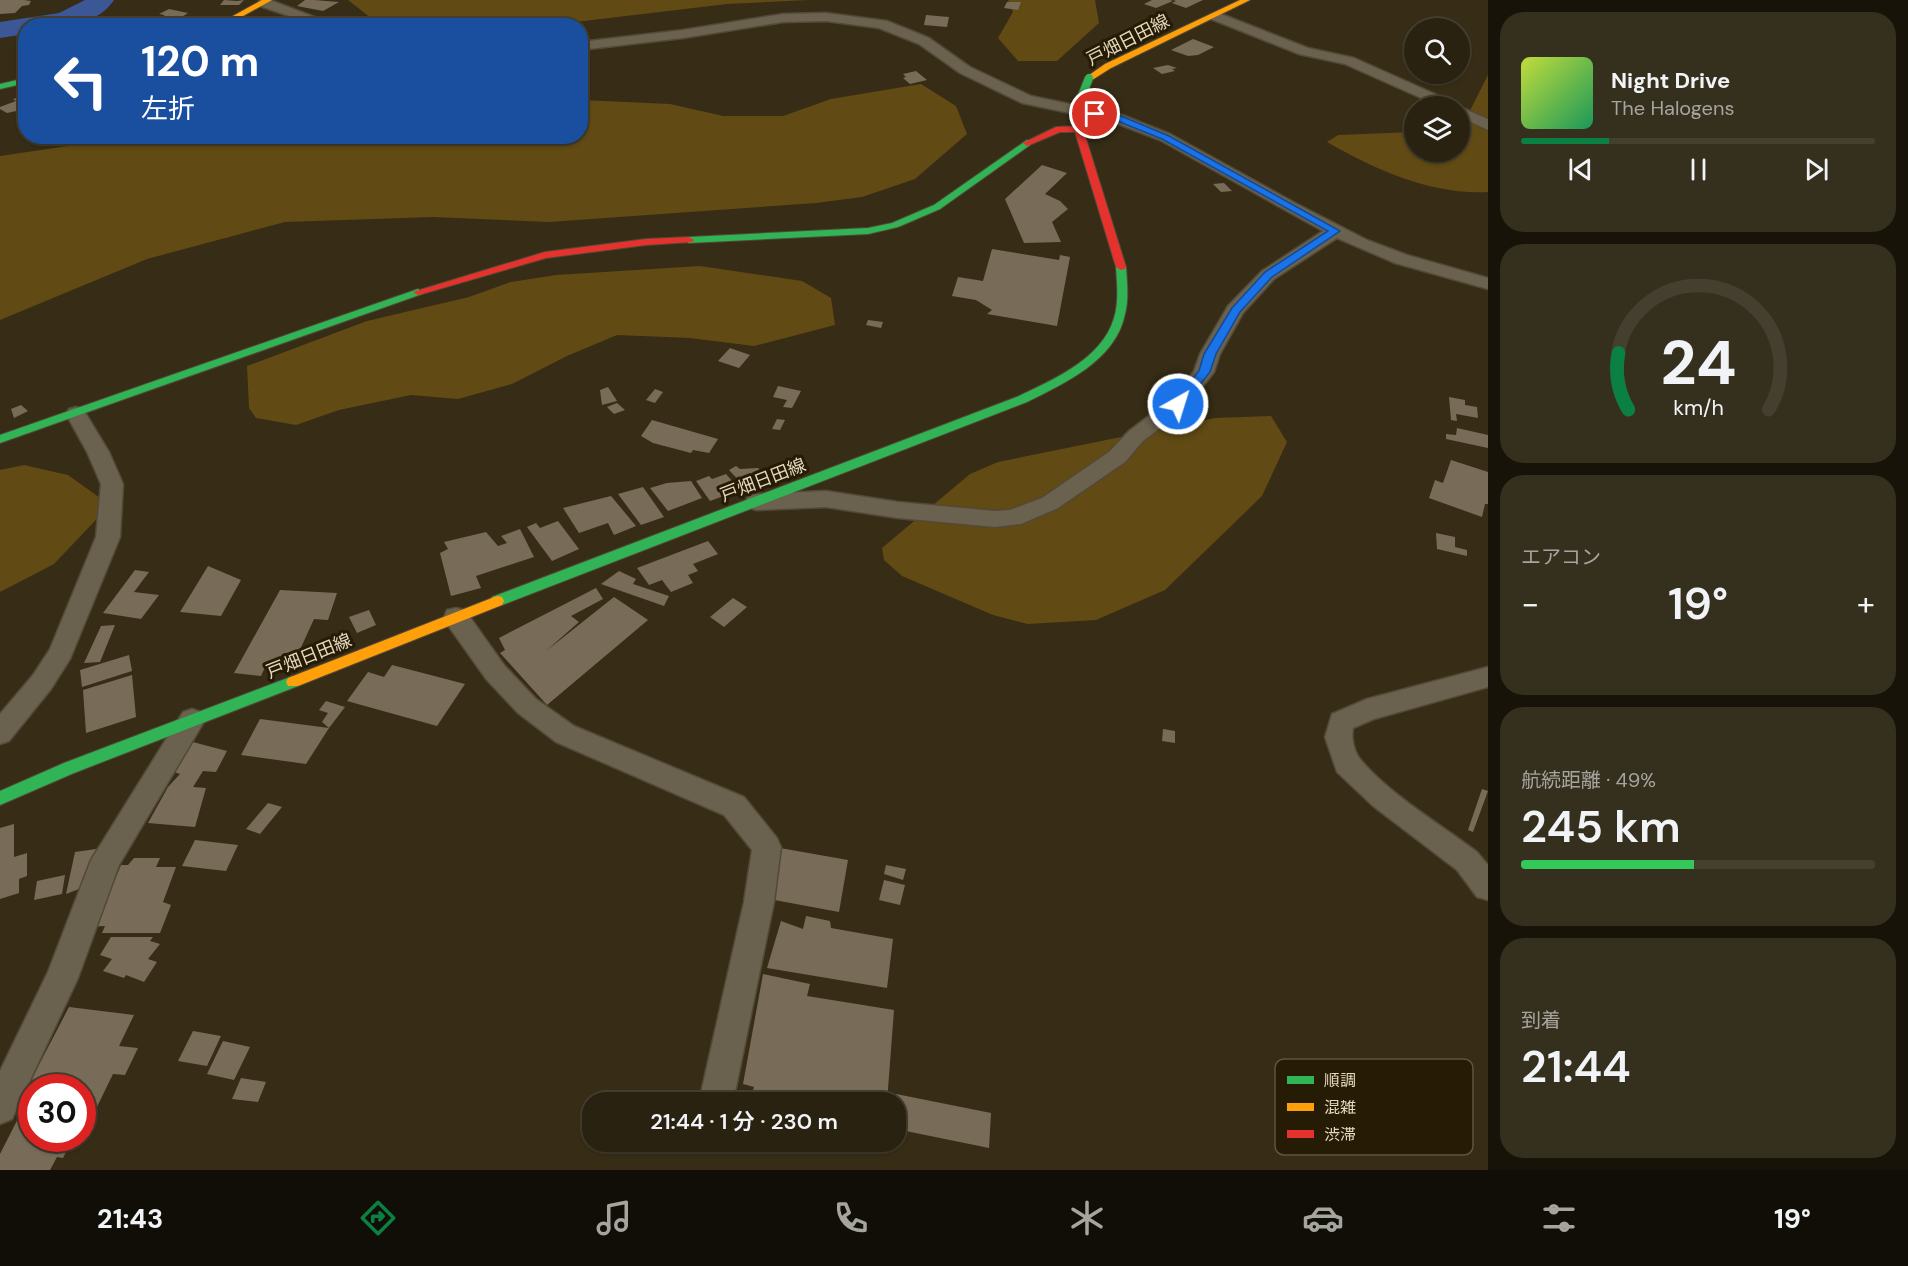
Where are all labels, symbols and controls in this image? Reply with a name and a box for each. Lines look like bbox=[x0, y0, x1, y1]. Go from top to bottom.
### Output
street label: 戸畑日田線 bbox=[1082, 9, 1174, 71]
map controls bbox=[1404, 18, 1470, 162]
button: search bbox=[1404, 18, 1470, 84]
text: 120 m bbox=[141, 34, 259, 89]
icon: left bbox=[42, 42, 120, 120]
text: Night Drive bbox=[1611, 66, 1730, 95]
pin bbox=[1069, 88, 1120, 139]
text: 左折 bbox=[141, 91, 195, 126]
text: The Halogens bbox=[1611, 95, 1734, 121]
button: layers bbox=[1404, 96, 1470, 162]
icon: arrive bbox=[1078, 97, 1111, 130]
icon: previous bbox=[1564, 153, 1597, 186]
icon: pause bbox=[1682, 153, 1715, 186]
icon: next bbox=[1800, 153, 1833, 186]
text: 24 bbox=[1660, 323, 1736, 404]
position arrow bbox=[1146, 372, 1210, 436]
text: km/h bbox=[1673, 395, 1723, 423]
street label: 戸畑日田線 bbox=[717, 453, 809, 507]
text: エアコン bbox=[1521, 544, 1601, 570]
text: 19° bbox=[1668, 574, 1728, 633]
text: − bbox=[1521, 582, 1539, 625]
text: + bbox=[1857, 582, 1875, 625]
street label: 戸畑日田線 bbox=[263, 628, 355, 684]
text: 航続距離 · 49% bbox=[1521, 767, 1656, 793]
text: 245 km bbox=[1521, 797, 1681, 856]
text: 到着 bbox=[1521, 1007, 1561, 1033]
text: 21:44 bbox=[1521, 1037, 1631, 1096]
legend bbox=[1275, 1059, 1473, 1155]
text: 順調 bbox=[1324, 1070, 1356, 1091]
speed limit sign: 30 bbox=[18, 1074, 96, 1152]
text: 混雑 bbox=[1324, 1097, 1356, 1118]
text: 21:44 · 1 分 · 230 m bbox=[650, 1107, 838, 1136]
text: 渋滞 bbox=[1324, 1124, 1356, 1145]
icon: directions bbox=[357, 1197, 399, 1239]
icon: music bbox=[593, 1197, 635, 1239]
icon: phone bbox=[830, 1197, 872, 1239]
icon: climate bbox=[1066, 1197, 1108, 1239]
icon: car bbox=[1302, 1197, 1344, 1239]
icon: filters bbox=[1538, 1197, 1580, 1239]
text: 21:43 bbox=[97, 1201, 163, 1236]
text: 19° bbox=[1774, 1201, 1811, 1236]

